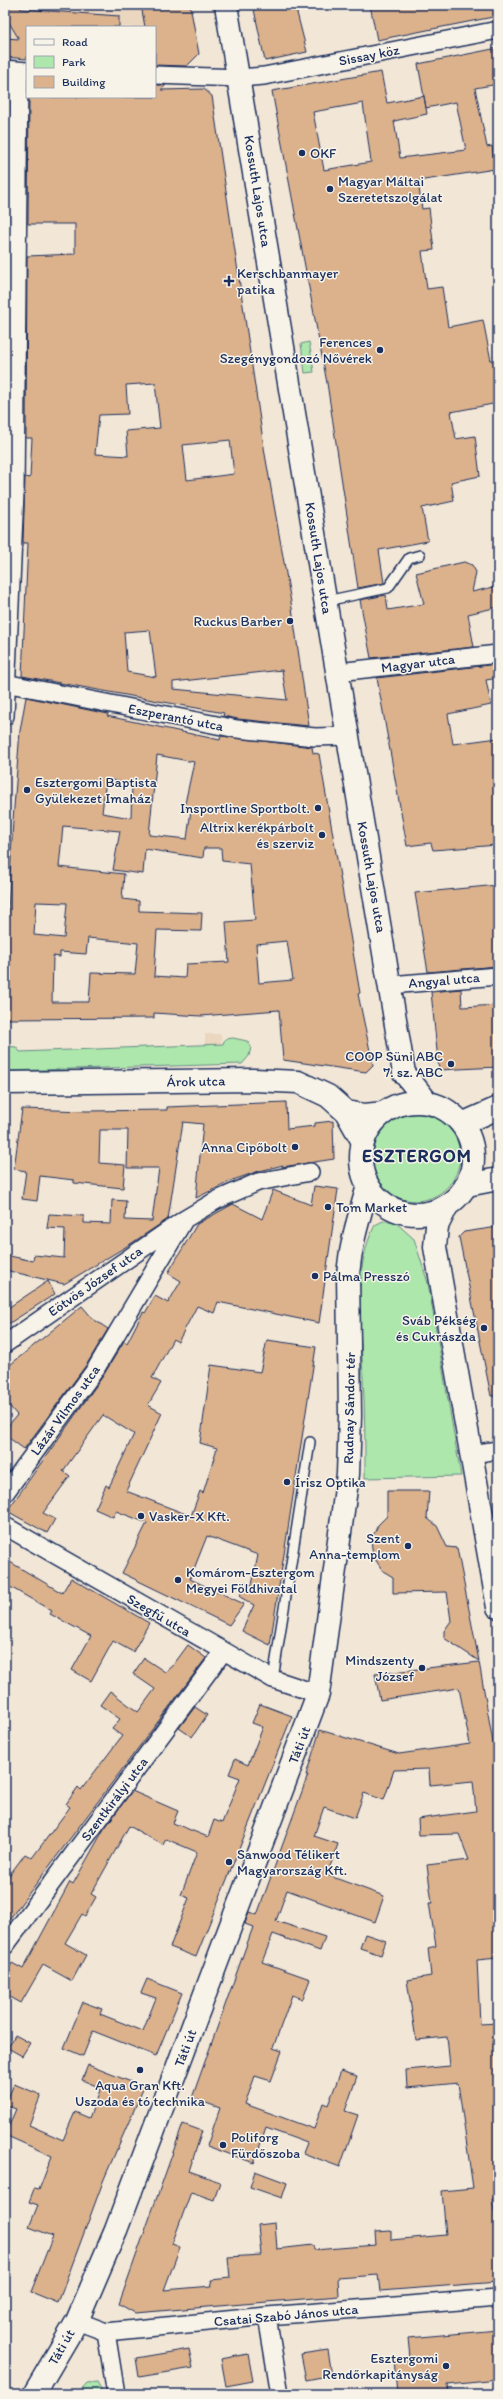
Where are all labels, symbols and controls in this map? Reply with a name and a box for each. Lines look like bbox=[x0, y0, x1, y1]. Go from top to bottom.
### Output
legend bbox=[26, 26, 156, 98]
text: Road bbox=[62, 35, 88, 49]
street label: Sissay köz bbox=[337, 41, 401, 70]
text: Park bbox=[62, 55, 86, 69]
text: Building bbox=[62, 75, 106, 89]
street label: Kossuth Lajos utca bbox=[240, 134, 275, 249]
place label: OKF bbox=[310, 145, 337, 162]
marker: OKF bbox=[297, 148, 307, 158]
place label: Magyar Máltai Szeretetszolgálat bbox=[338, 173, 443, 206]
marker: Magyar Máltai Szeretetszolgálat bbox=[325, 184, 335, 194]
place label: Kerschbanmayer patika bbox=[237, 265, 339, 298]
marker: Kerschbanmayer patika bbox=[224, 276, 234, 286]
place label: Ferences Szegénygondozó Nővérek bbox=[220, 334, 372, 367]
marker: Ferences Szegénygondozó Nővérek bbox=[375, 345, 385, 355]
street label: Kossuth Lajos utca bbox=[301, 501, 336, 616]
place label: Ruckus Barber bbox=[194, 613, 282, 630]
marker: Ruckus Barber bbox=[285, 616, 295, 626]
street label: Magyar utca bbox=[380, 650, 457, 676]
street label: Eszperantó utca bbox=[127, 700, 226, 735]
place label: Esztergomi Baptista Gyülekezet Imaház bbox=[35, 774, 158, 807]
marker: Esztergomi Baptista Gyülekezet Imaház bbox=[22, 785, 32, 795]
place label: Insportline Sportbolt. bbox=[180, 800, 310, 817]
marker: Insportline Sportbolt. bbox=[313, 803, 323, 813]
place label: Altrix kerékpárbolt és szerviz bbox=[200, 819, 314, 852]
street label: Kossuth Lajos utca bbox=[353, 820, 390, 935]
marker: Altrix kerékpárbolt és szerviz bbox=[317, 830, 327, 840]
street label: Angyal utca bbox=[408, 969, 481, 992]
place label: COOP Süni ABC 7. sz. ABC bbox=[345, 1048, 443, 1081]
marker: COOP Süni ABC 7. sz. ABC bbox=[446, 1059, 456, 1069]
street label: Árok utca bbox=[167, 1072, 226, 1091]
place label: Anna Cipőbolt bbox=[201, 1139, 287, 1156]
marker: Anna Cipőbolt bbox=[290, 1142, 300, 1152]
district label: ESZTERGOM bbox=[362, 1145, 472, 1167]
place label: Tom Market bbox=[336, 1199, 407, 1216]
marker: Tom Market bbox=[323, 1202, 333, 1212]
street label: Eötvös József utca bbox=[45, 1242, 146, 1320]
place label: Pálma Presszó bbox=[323, 1268, 410, 1285]
marker: Pálma Presszó bbox=[310, 1271, 320, 1281]
place label: Sváb Pékség és Cukrászda bbox=[396, 1312, 477, 1345]
marker: Sváb Pékség és Cukrászda bbox=[479, 1323, 489, 1333]
street label: Rudnay Sándor tér bbox=[340, 1351, 359, 1464]
street label: Lázár Vilmos utca bbox=[27, 1361, 104, 1459]
place label: Írisz Optika bbox=[295, 1474, 366, 1491]
marker: Írisz Optika bbox=[282, 1477, 292, 1487]
place label: Vasker-X Kft. bbox=[149, 1508, 230, 1525]
marker: Vasker-X Kft. bbox=[136, 1511, 146, 1521]
place label: Szent Anna-templom bbox=[309, 1530, 400, 1563]
marker: Szent Anna-templom bbox=[403, 1541, 413, 1551]
place label: Komárom-Esztergom Megyei Földhivatal bbox=[186, 1564, 315, 1597]
marker: Komárom-Esztergom Megyei Földhivatal bbox=[173, 1575, 183, 1585]
street label: Szegfű utca bbox=[124, 1590, 194, 1641]
place label: Mindszenty József bbox=[345, 1652, 415, 1685]
marker: Mindszenty József bbox=[417, 1663, 427, 1673]
street label: Táti út bbox=[285, 1724, 314, 1766]
street label: Szentkirályi utca bbox=[77, 1754, 152, 1845]
place label: Sanwood Télikert Magyarország Kft. bbox=[237, 1846, 347, 1879]
marker: Sanwood Télikert Magyarország Kft. bbox=[224, 1857, 234, 1867]
street label: Táti út bbox=[171, 2027, 200, 2069]
marker: Aqua Gran Kft. Uszoda és tó technika bbox=[135, 2065, 145, 2075]
place label: Aqua Gran Kft. Uszoda és tó technika bbox=[75, 2077, 206, 2110]
place label: Poliforg Fürdőszoba bbox=[231, 2129, 300, 2162]
marker: Poliforg Fürdőszoba bbox=[218, 2140, 228, 2150]
street label: Csatai Szabó János utca bbox=[213, 2301, 360, 2330]
street label: Táti út bbox=[44, 2326, 78, 2368]
place label: Esztergomi Rendőrkapitányság bbox=[322, 2350, 439, 2383]
marker: Esztergomi Rendőrkapitányság bbox=[441, 2361, 451, 2371]

